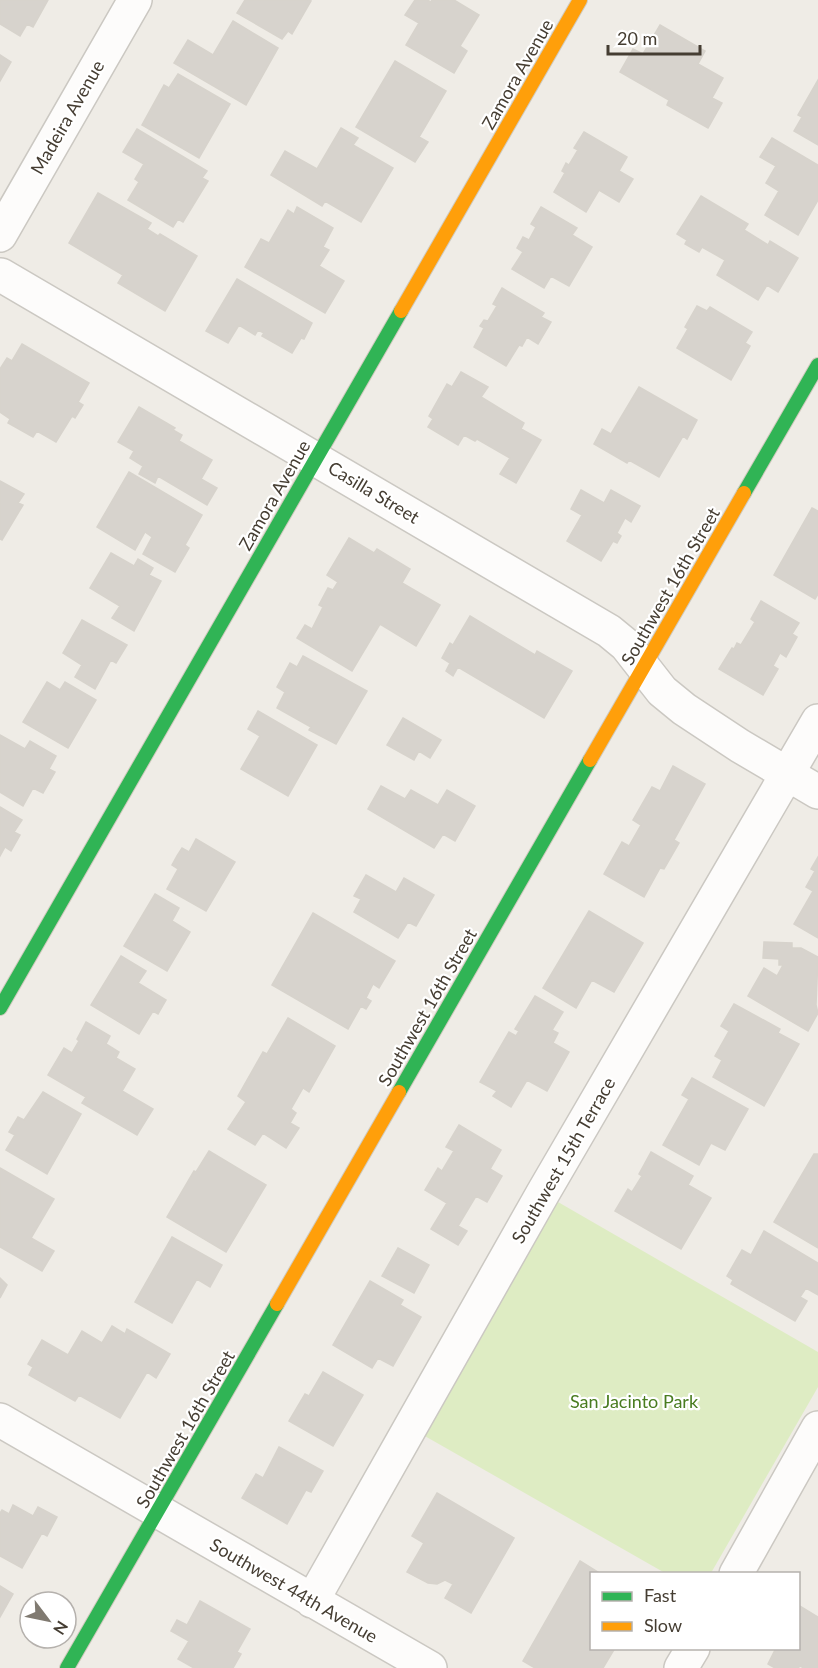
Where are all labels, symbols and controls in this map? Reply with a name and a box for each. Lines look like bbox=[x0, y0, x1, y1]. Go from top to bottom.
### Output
street label: Zamora Avenue bbox=[477, 15, 557, 133]
scale bar bbox=[608, 18, 700, 56]
text: 20 m bbox=[617, 27, 657, 49]
street label: Madeira Avenue bbox=[25, 56, 109, 178]
street label: Zamora Avenue bbox=[234, 436, 314, 554]
street label: Casilla Street bbox=[324, 456, 424, 528]
street label: Southwest 16th Street bbox=[616, 503, 724, 669]
street label: Southwest 16th Street bbox=[373, 924, 481, 1090]
street label: Southwest 15th Terrace bbox=[506, 1073, 620, 1247]
street label: Southwest 16th Street bbox=[131, 1346, 239, 1512]
park label: San Jacinto Park bbox=[570, 1390, 699, 1412]
street label: Southwest 44th Avenue bbox=[206, 1533, 382, 1647]
legend bbox=[590, 1572, 800, 1650]
text: Fast bbox=[644, 1584, 677, 1606]
north arrow bbox=[18, 1590, 78, 1650]
text: Slow bbox=[644, 1614, 682, 1636]
text: N bbox=[50, 1618, 72, 1638]

